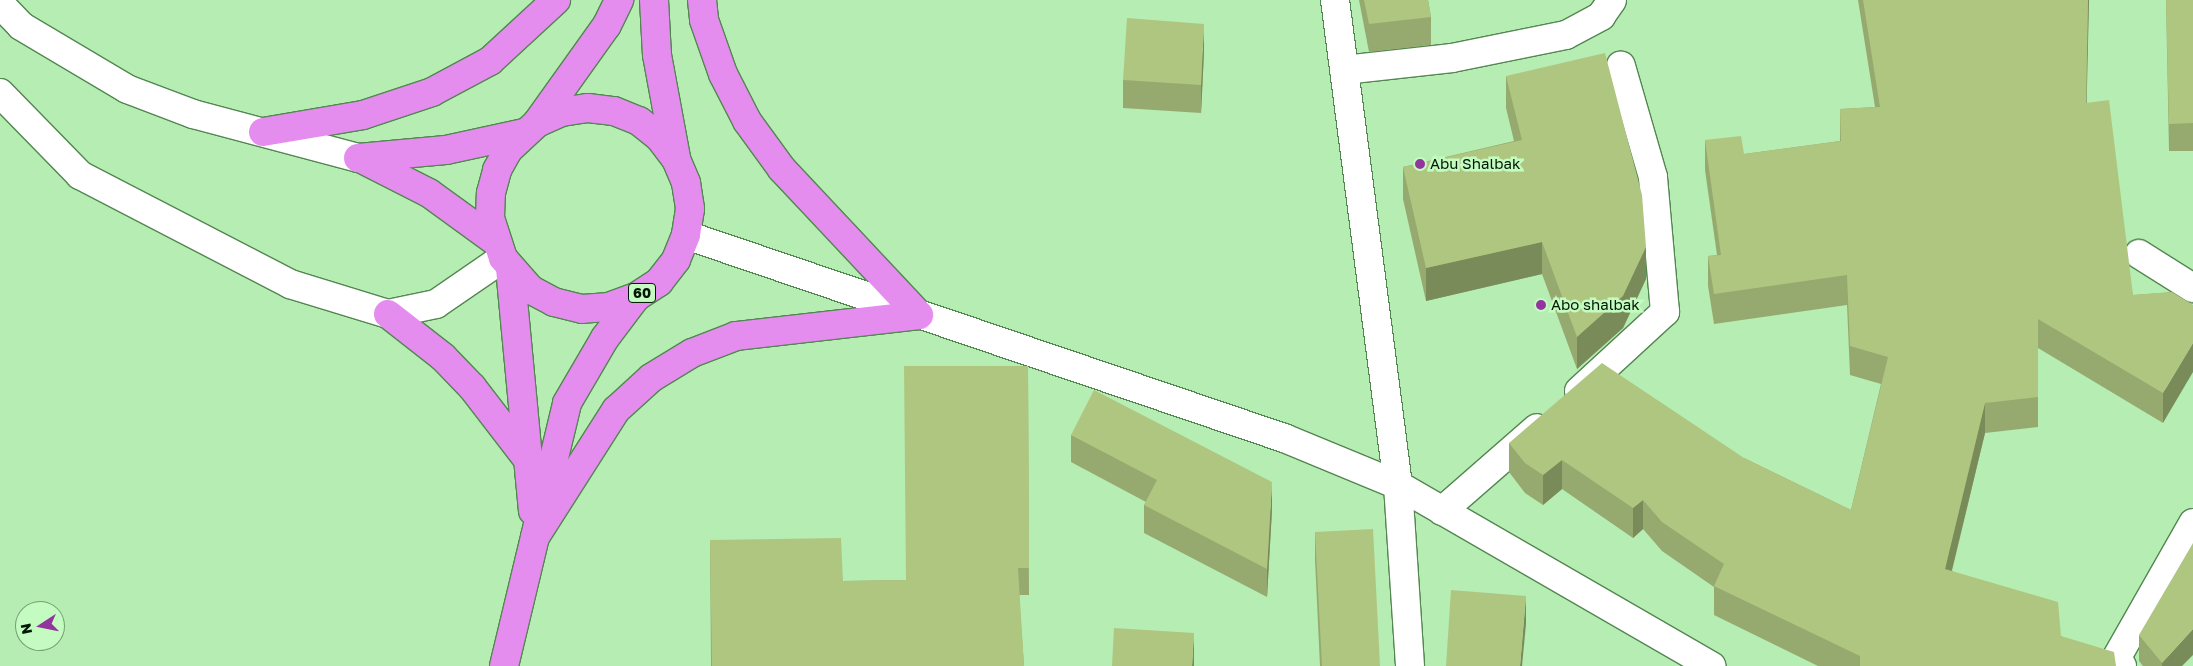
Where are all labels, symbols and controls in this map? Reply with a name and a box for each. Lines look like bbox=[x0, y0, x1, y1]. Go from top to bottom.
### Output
place label: Abu Shalbak bbox=[1430, 155, 1520, 173]
marker: Abu Shalbak bbox=[1414, 158, 1426, 170]
road number: 60 bbox=[627, 282, 657, 304]
place label: Abo shalbak bbox=[1551, 296, 1640, 314]
marker: Abo shalbak bbox=[1535, 299, 1547, 311]
north arrow bbox=[15, 601, 65, 651]
text: N bbox=[16, 622, 35, 636]

